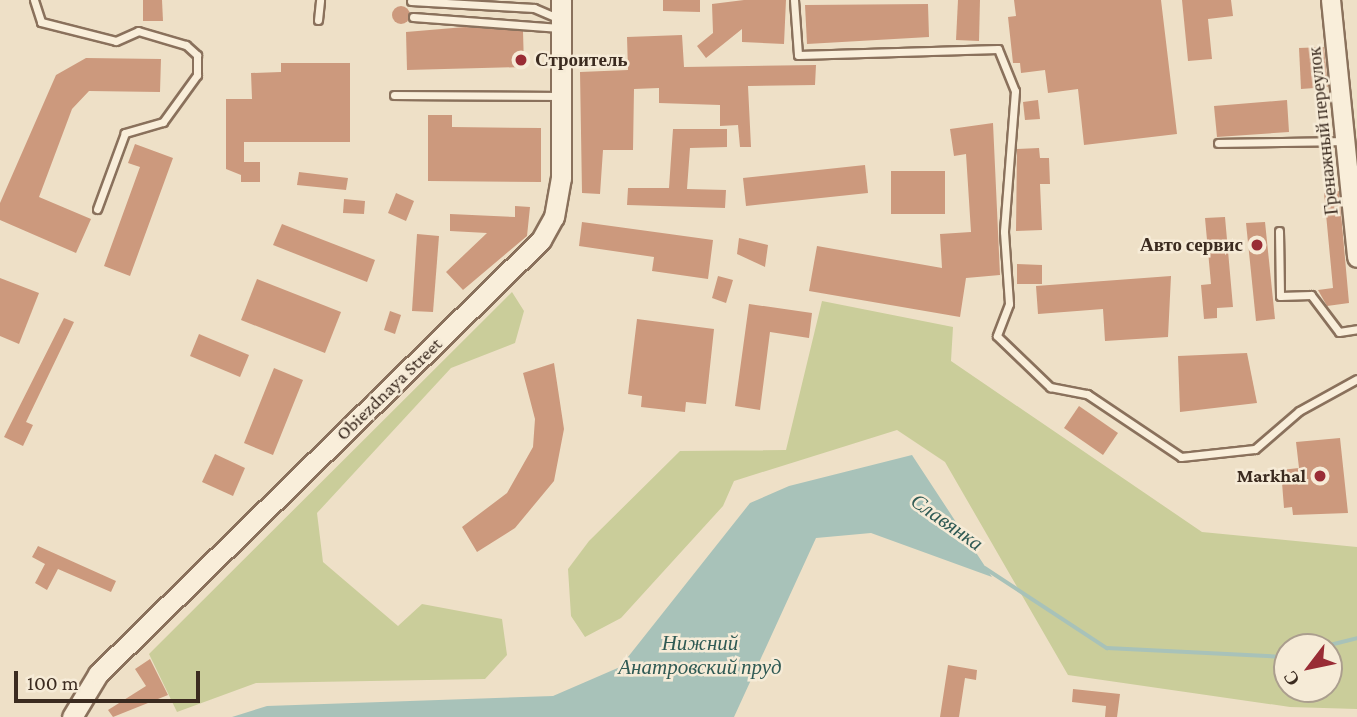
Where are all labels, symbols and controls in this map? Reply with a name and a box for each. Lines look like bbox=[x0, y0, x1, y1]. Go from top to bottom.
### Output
street label: Гренажный переулок bbox=[1303, 46, 1343, 216]
place label: Строитель bbox=[535, 49, 628, 71]
marker: Строитель bbox=[513, 52, 529, 68]
place label: Авто сервис bbox=[1140, 234, 1243, 256]
marker: Авто сервис bbox=[1249, 237, 1265, 253]
street label: Obiezdnaya Street bbox=[331, 333, 447, 445]
place label: Markhal bbox=[1237, 465, 1306, 487]
marker: Markhal bbox=[1312, 468, 1328, 484]
water label: Славянка bbox=[906, 488, 988, 556]
water label: Нижний Анатровский пруд bbox=[618, 630, 782, 680]
north arrow bbox=[1273, 633, 1343, 703]
scale bar bbox=[18, 658, 203, 702]
text: С bbox=[1279, 667, 1304, 690]
text: 100 m bbox=[27, 671, 79, 695]

